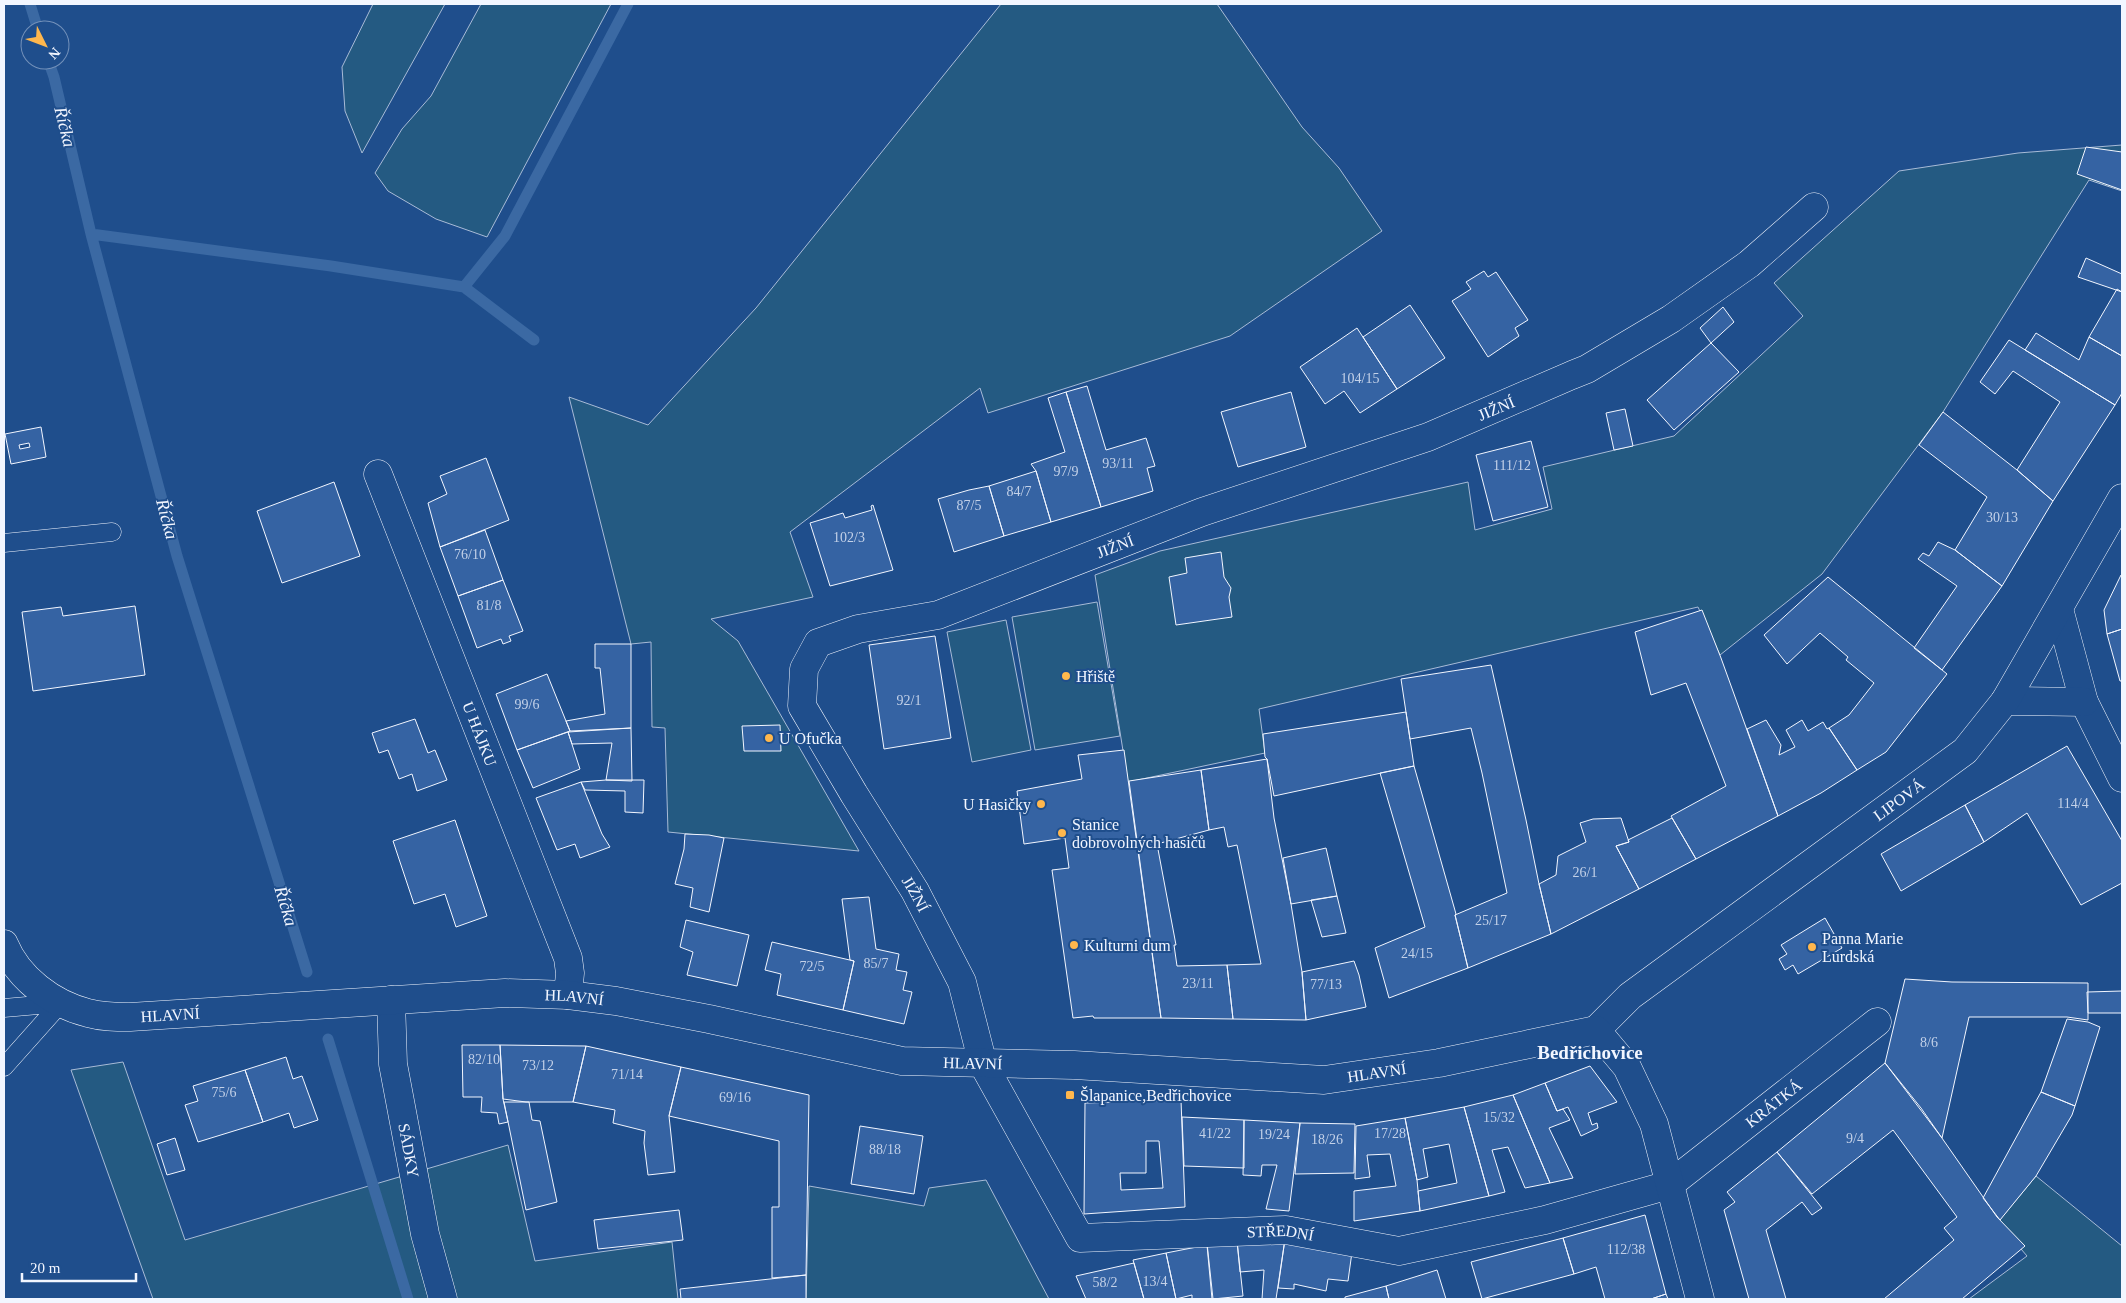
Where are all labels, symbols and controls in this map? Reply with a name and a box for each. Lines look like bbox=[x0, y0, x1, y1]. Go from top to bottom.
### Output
north arrow bbox=[20, 20, 70, 70]
text: N bbox=[45, 45, 63, 62]
water label: Říčka bbox=[50, 103, 81, 149]
house number: 104/15 bbox=[1341, 371, 1379, 386]
street label: JIŽNÍ bbox=[1475, 392, 1517, 424]
house number: 93/11 bbox=[1102, 456, 1134, 471]
house number: 111/12 bbox=[1493, 458, 1531, 473]
house number: 97/9 bbox=[1054, 464, 1078, 479]
house number: 84/7 bbox=[1007, 484, 1031, 499]
water label: Říčka bbox=[152, 495, 183, 541]
house number: 87/5 bbox=[957, 498, 981, 513]
house number: 30/13 bbox=[1986, 510, 2018, 525]
house number: 102/3 bbox=[833, 530, 865, 545]
street label: JIŽNÍ bbox=[1094, 531, 1136, 561]
house number: 76/10 bbox=[454, 547, 486, 562]
house number: 81/8 bbox=[477, 598, 501, 613]
place label: Hřiště bbox=[1076, 668, 1115, 685]
marker: Hřiště bbox=[1060, 670, 1072, 682]
house number: 92/1 bbox=[897, 693, 921, 708]
house number: 99/6 bbox=[515, 697, 539, 712]
street label: U HÁJKU bbox=[459, 699, 500, 769]
place label: U Ofučka bbox=[779, 730, 842, 747]
marker: U Ofučka bbox=[763, 732, 775, 744]
street label: LIPOVÁ bbox=[1870, 775, 1928, 824]
place label: U Hasičky bbox=[963, 796, 1031, 814]
house number: 114/4 bbox=[2057, 796, 2089, 811]
marker: U Hasičky bbox=[1035, 798, 1047, 810]
place label: Stanice dobrovolných hasičů bbox=[1072, 816, 1206, 852]
marker: Stanice dobrovolných hasičů bbox=[1056, 827, 1068, 839]
house number: 26/1 bbox=[1573, 865, 1597, 880]
street label: JIŽNÍ bbox=[899, 873, 933, 915]
water label: Říčka bbox=[270, 882, 303, 929]
house number: 25/17 bbox=[1475, 913, 1507, 928]
place label: Panna Marie Lurdská bbox=[1822, 930, 1903, 965]
place label: Kulturni dum bbox=[1084, 937, 1171, 954]
marker: Kulturni dum bbox=[1068, 939, 1080, 951]
marker: Panna Marie Lurdská bbox=[1806, 941, 1818, 953]
house number: 24/15 bbox=[1401, 946, 1433, 961]
house number: 85/7 bbox=[864, 956, 888, 971]
house number: 72/5 bbox=[800, 959, 824, 974]
house number: 23/11 bbox=[1182, 976, 1214, 991]
house number: 77/13 bbox=[1310, 977, 1342, 992]
street label: HLAVNÍ bbox=[544, 986, 605, 1008]
street label: HLAVNÍ bbox=[140, 1004, 200, 1025]
house number: 8/6 bbox=[1920, 1035, 1938, 1050]
district label: Bedřichovice bbox=[1537, 1042, 1643, 1063]
house number: 82/10 bbox=[468, 1052, 500, 1067]
street label: HLAVNÍ bbox=[943, 1054, 1003, 1072]
house number: 73/12 bbox=[522, 1058, 554, 1073]
street label: HLAVNÍ bbox=[1346, 1059, 1407, 1085]
house number: 71/14 bbox=[611, 1067, 643, 1082]
street label: KRÁTKÁ bbox=[1742, 1075, 1805, 1131]
house number: 75/6 bbox=[212, 1085, 236, 1100]
place label: Šlapanice,Bedřichovice bbox=[1080, 1086, 1232, 1105]
marker: Šlapanice,Bedřichovice bbox=[1064, 1089, 1076, 1101]
house number: 69/16 bbox=[719, 1090, 751, 1105]
house number: 15/32 bbox=[1483, 1110, 1515, 1125]
street label: SÁDKY bbox=[395, 1122, 422, 1180]
house number: 41/22 bbox=[1199, 1126, 1231, 1141]
house number: 17/28 bbox=[1374, 1126, 1406, 1141]
house number: 19/24 bbox=[1258, 1127, 1290, 1142]
house number: 9/4 bbox=[1846, 1131, 1864, 1146]
house number: 18/26 bbox=[1311, 1132, 1343, 1147]
house number: 88/18 bbox=[869, 1142, 901, 1157]
street label: STŘEDNÍ bbox=[1246, 1221, 1315, 1244]
house number: 112/38 bbox=[1607, 1242, 1645, 1257]
scale bar bbox=[22, 1250, 136, 1282]
text: 20 m bbox=[30, 1260, 61, 1276]
house number: 13/4 bbox=[1143, 1274, 1167, 1289]
house number: 58/2 bbox=[1093, 1275, 1117, 1290]

